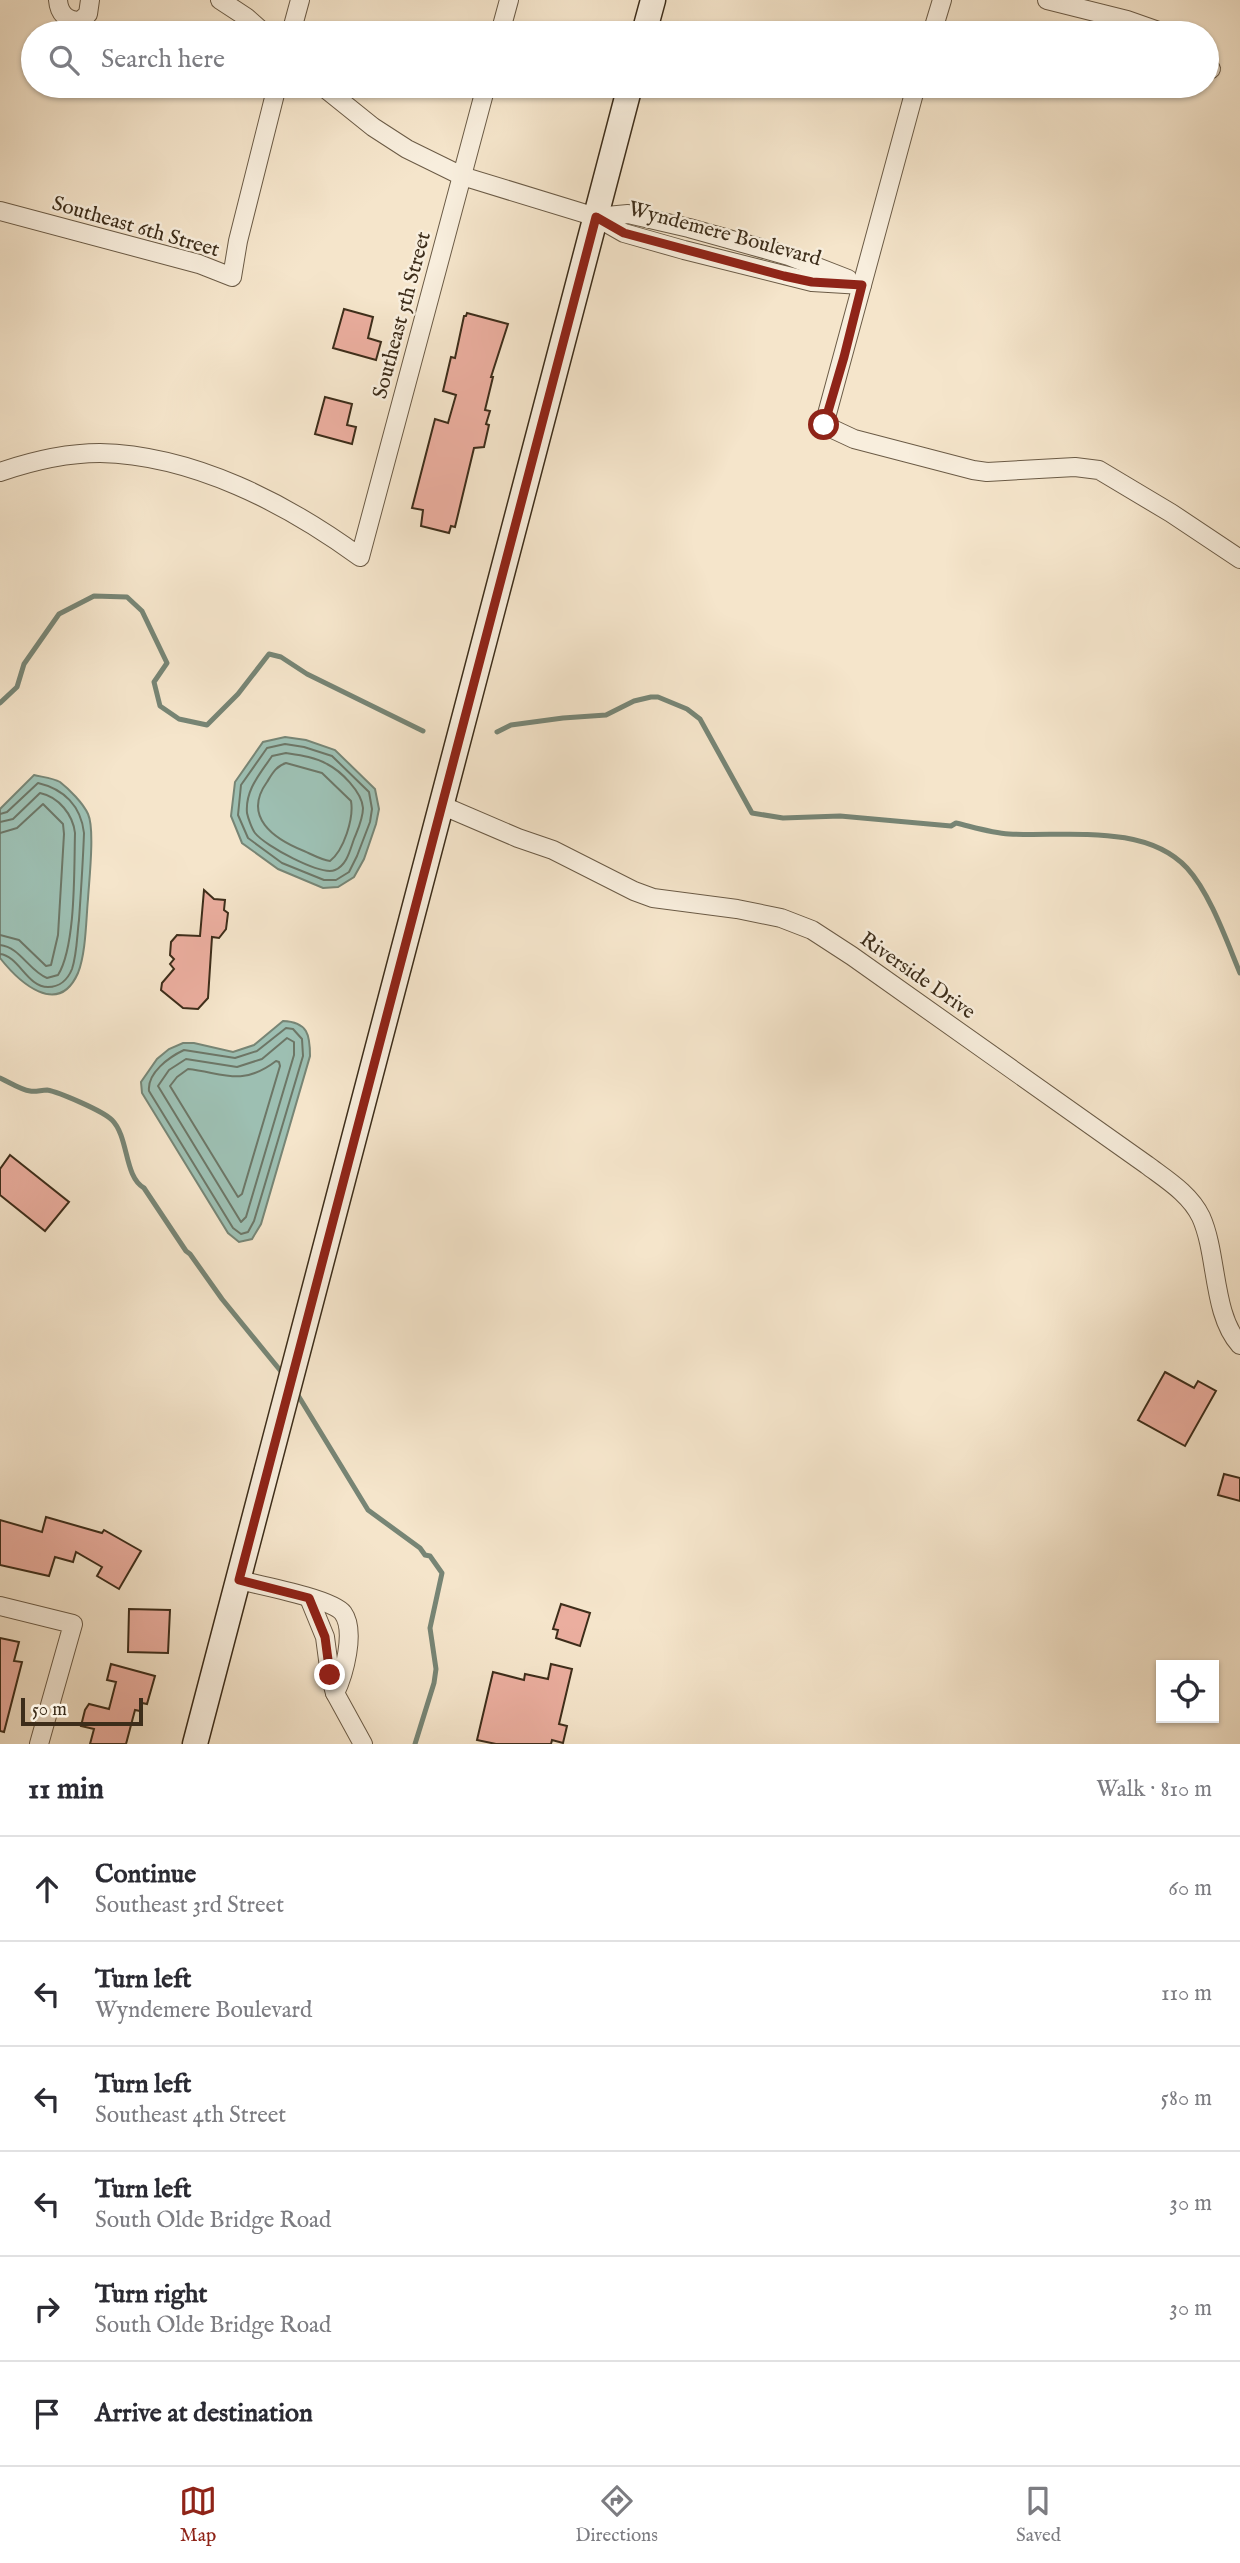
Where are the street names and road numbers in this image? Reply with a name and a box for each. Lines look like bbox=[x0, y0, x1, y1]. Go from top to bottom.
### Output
street label: Southeast 6th Street bbox=[49, 191, 223, 264]
street label: Wyndemere Boulevard bbox=[625, 196, 825, 273]
street label: Southeast 5th Street bbox=[367, 229, 438, 402]
street label: Riverside Drive bbox=[854, 926, 981, 1026]

